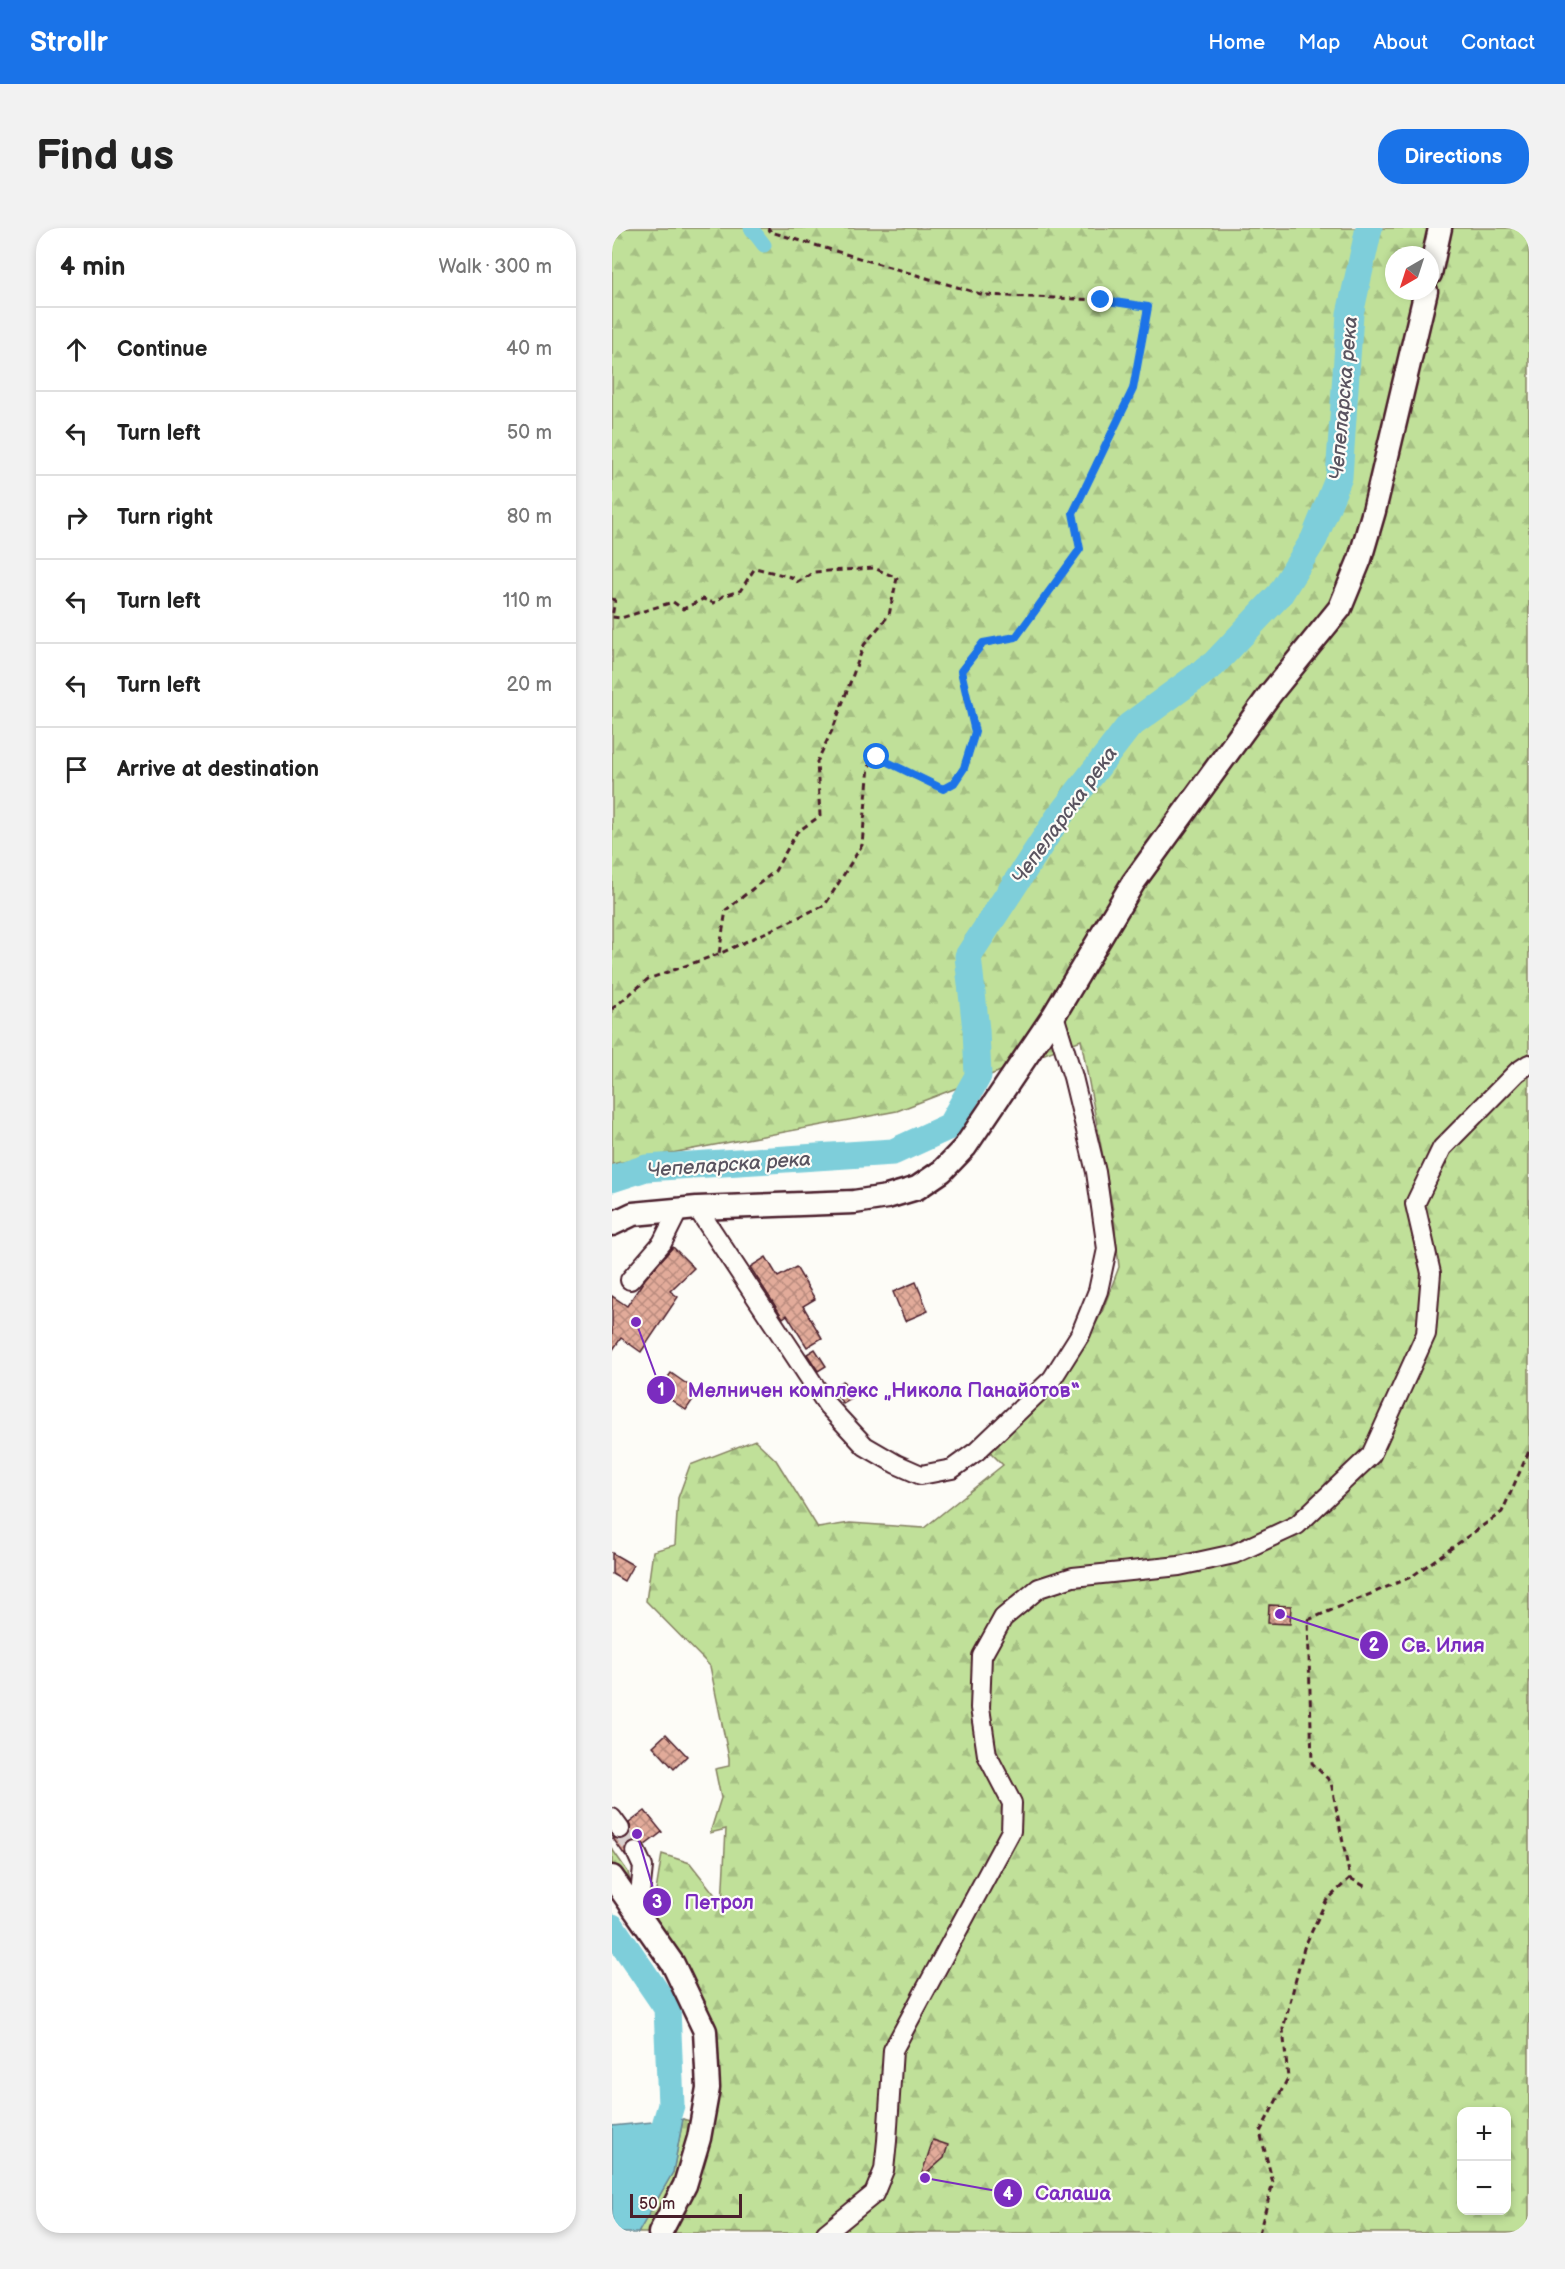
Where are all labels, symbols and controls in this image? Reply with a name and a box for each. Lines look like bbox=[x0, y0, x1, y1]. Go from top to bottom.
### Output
text: Strollr bbox=[30, 26, 108, 59]
text: Home bbox=[1208, 30, 1265, 55]
text: Map bbox=[1298, 30, 1340, 55]
text: About bbox=[1373, 30, 1428, 55]
text: Contact bbox=[1461, 30, 1535, 55]
button: Directions bbox=[1378, 129, 1529, 184]
text: Find us bbox=[36, 131, 174, 182]
north arrow bbox=[1385, 246, 1439, 300]
text: 4 min bbox=[60, 252, 125, 283]
text: Walk · 300 m bbox=[439, 255, 552, 279]
route end bbox=[1087, 286, 1113, 312]
water label: Чепеларска река bbox=[1325, 315, 1363, 481]
icon: ahead bbox=[60, 333, 93, 366]
text: Continue bbox=[117, 336, 207, 363]
text: 40 m bbox=[506, 337, 552, 361]
icon: left bbox=[60, 417, 93, 450]
text: Turn left bbox=[117, 420, 201, 447]
text: 50 m bbox=[507, 421, 552, 445]
icon: right bbox=[60, 501, 93, 534]
text: Turn right bbox=[117, 504, 213, 531]
text: 80 m bbox=[507, 505, 552, 529]
icon: left bbox=[60, 585, 93, 618]
text: Turn left bbox=[117, 588, 201, 615]
text: 110 m bbox=[503, 589, 552, 613]
icon: left bbox=[60, 669, 93, 702]
text: Turn left bbox=[117, 672, 201, 699]
text: 20 m bbox=[507, 673, 552, 697]
water label: Чепеларска река bbox=[1007, 742, 1123, 889]
route start bbox=[863, 743, 889, 769]
icon: arrive bbox=[60, 753, 93, 786]
text: Arrive at destination bbox=[117, 756, 319, 783]
water label: Чепеларска река bbox=[646, 1147, 812, 1183]
callout: Мелничен комплекс „Никола Панайотов“ bbox=[646, 1371, 1092, 1409]
text: Мелничен комплекс „Никола Панайотов“ bbox=[688, 1379, 1080, 1403]
text: 1 bbox=[657, 1380, 665, 1401]
callout: Св. Илия bbox=[1359, 1626, 1497, 1664]
text: Св. Илия bbox=[1401, 1634, 1485, 1658]
text: 2 bbox=[1369, 1635, 1380, 1656]
callout: Петрол bbox=[642, 1883, 766, 1921]
text: Петрол bbox=[684, 1891, 754, 1915]
text: 3 bbox=[652, 1892, 662, 1913]
map controls bbox=[1457, 2107, 1511, 2215]
button: + bbox=[1457, 2107, 1511, 2161]
button: − bbox=[1457, 2161, 1511, 2215]
callout: Салаша bbox=[993, 2174, 1123, 2212]
text: Салаша bbox=[1035, 2182, 1111, 2206]
text: 4 bbox=[1003, 2184, 1014, 2205]
scale bar bbox=[630, 2191, 742, 2218]
text: 50 m bbox=[639, 2195, 675, 2214]

